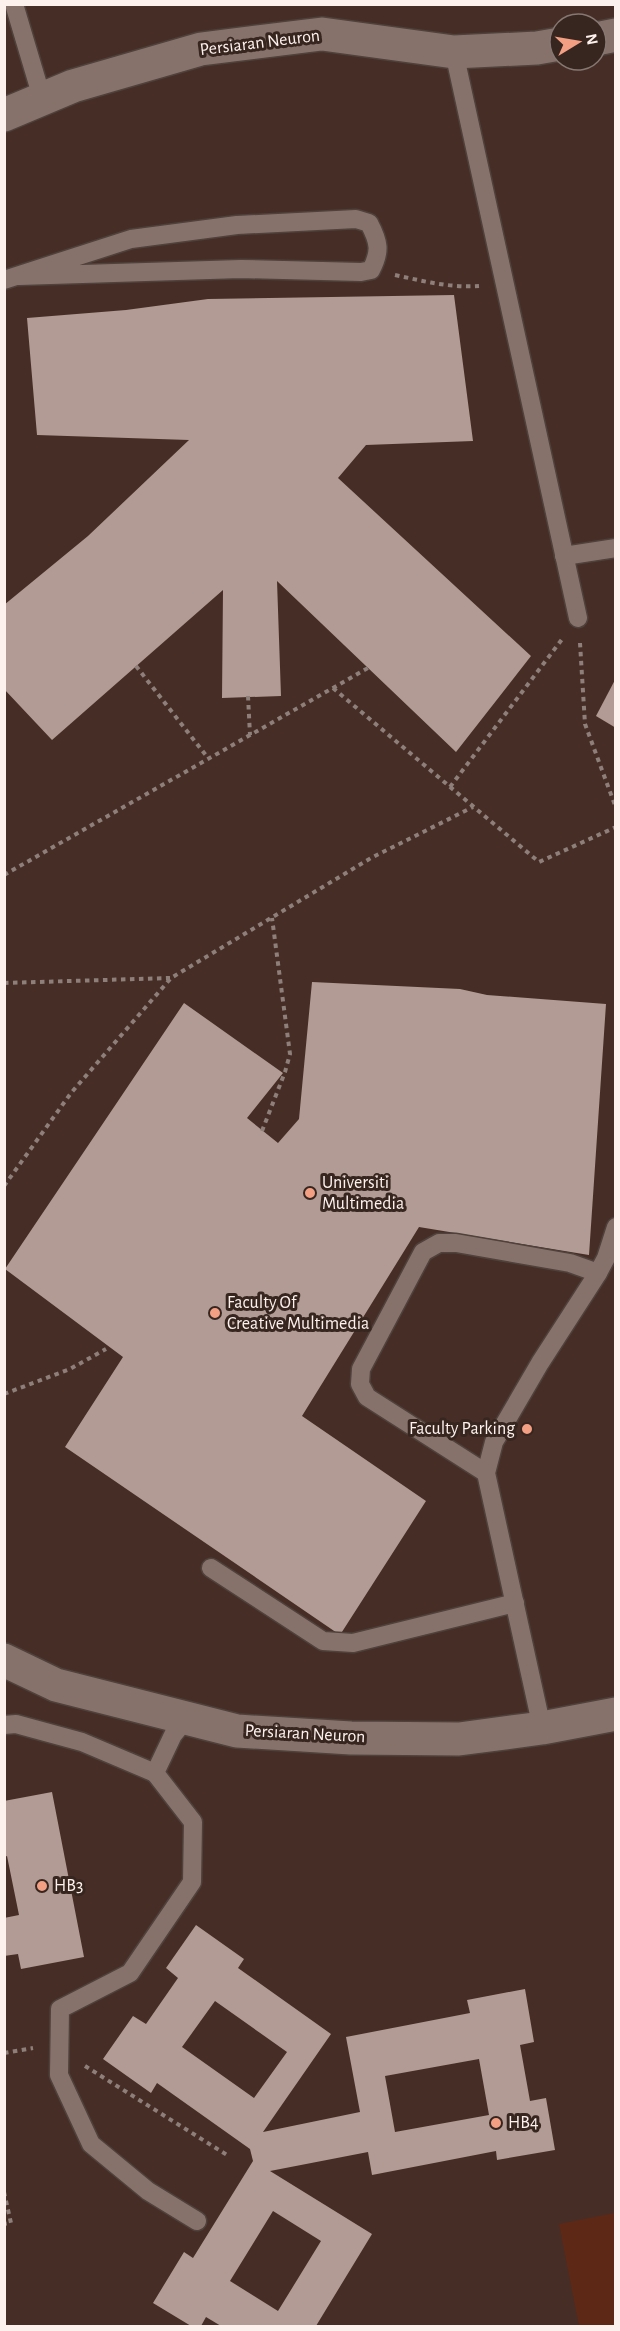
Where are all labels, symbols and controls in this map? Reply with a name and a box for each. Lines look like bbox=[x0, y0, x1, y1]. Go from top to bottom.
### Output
north arrow bbox=[548, 12, 608, 72]
street label: Persiaran Neuron bbox=[199, 27, 321, 59]
text: N bbox=[583, 32, 601, 46]
place label: Universiti Multimedia bbox=[322, 1174, 404, 1213]
marker: Universiti Multimedia bbox=[303, 1186, 317, 1200]
place label: Faculty Of Creative Multimedia bbox=[227, 1294, 369, 1333]
marker: Faculty Of Creative Multimedia bbox=[208, 1306, 222, 1320]
place label: Faculty Parking bbox=[409, 1420, 515, 1438]
marker: Faculty Parking bbox=[520, 1422, 534, 1436]
street label: Persiaran Neuron bbox=[244, 1722, 366, 1746]
place label: HB3 bbox=[54, 1877, 83, 1895]
marker: HB3 bbox=[35, 1879, 49, 1893]
place label: HB4 bbox=[508, 2114, 539, 2132]
marker: HB4 bbox=[489, 2116, 503, 2130]

